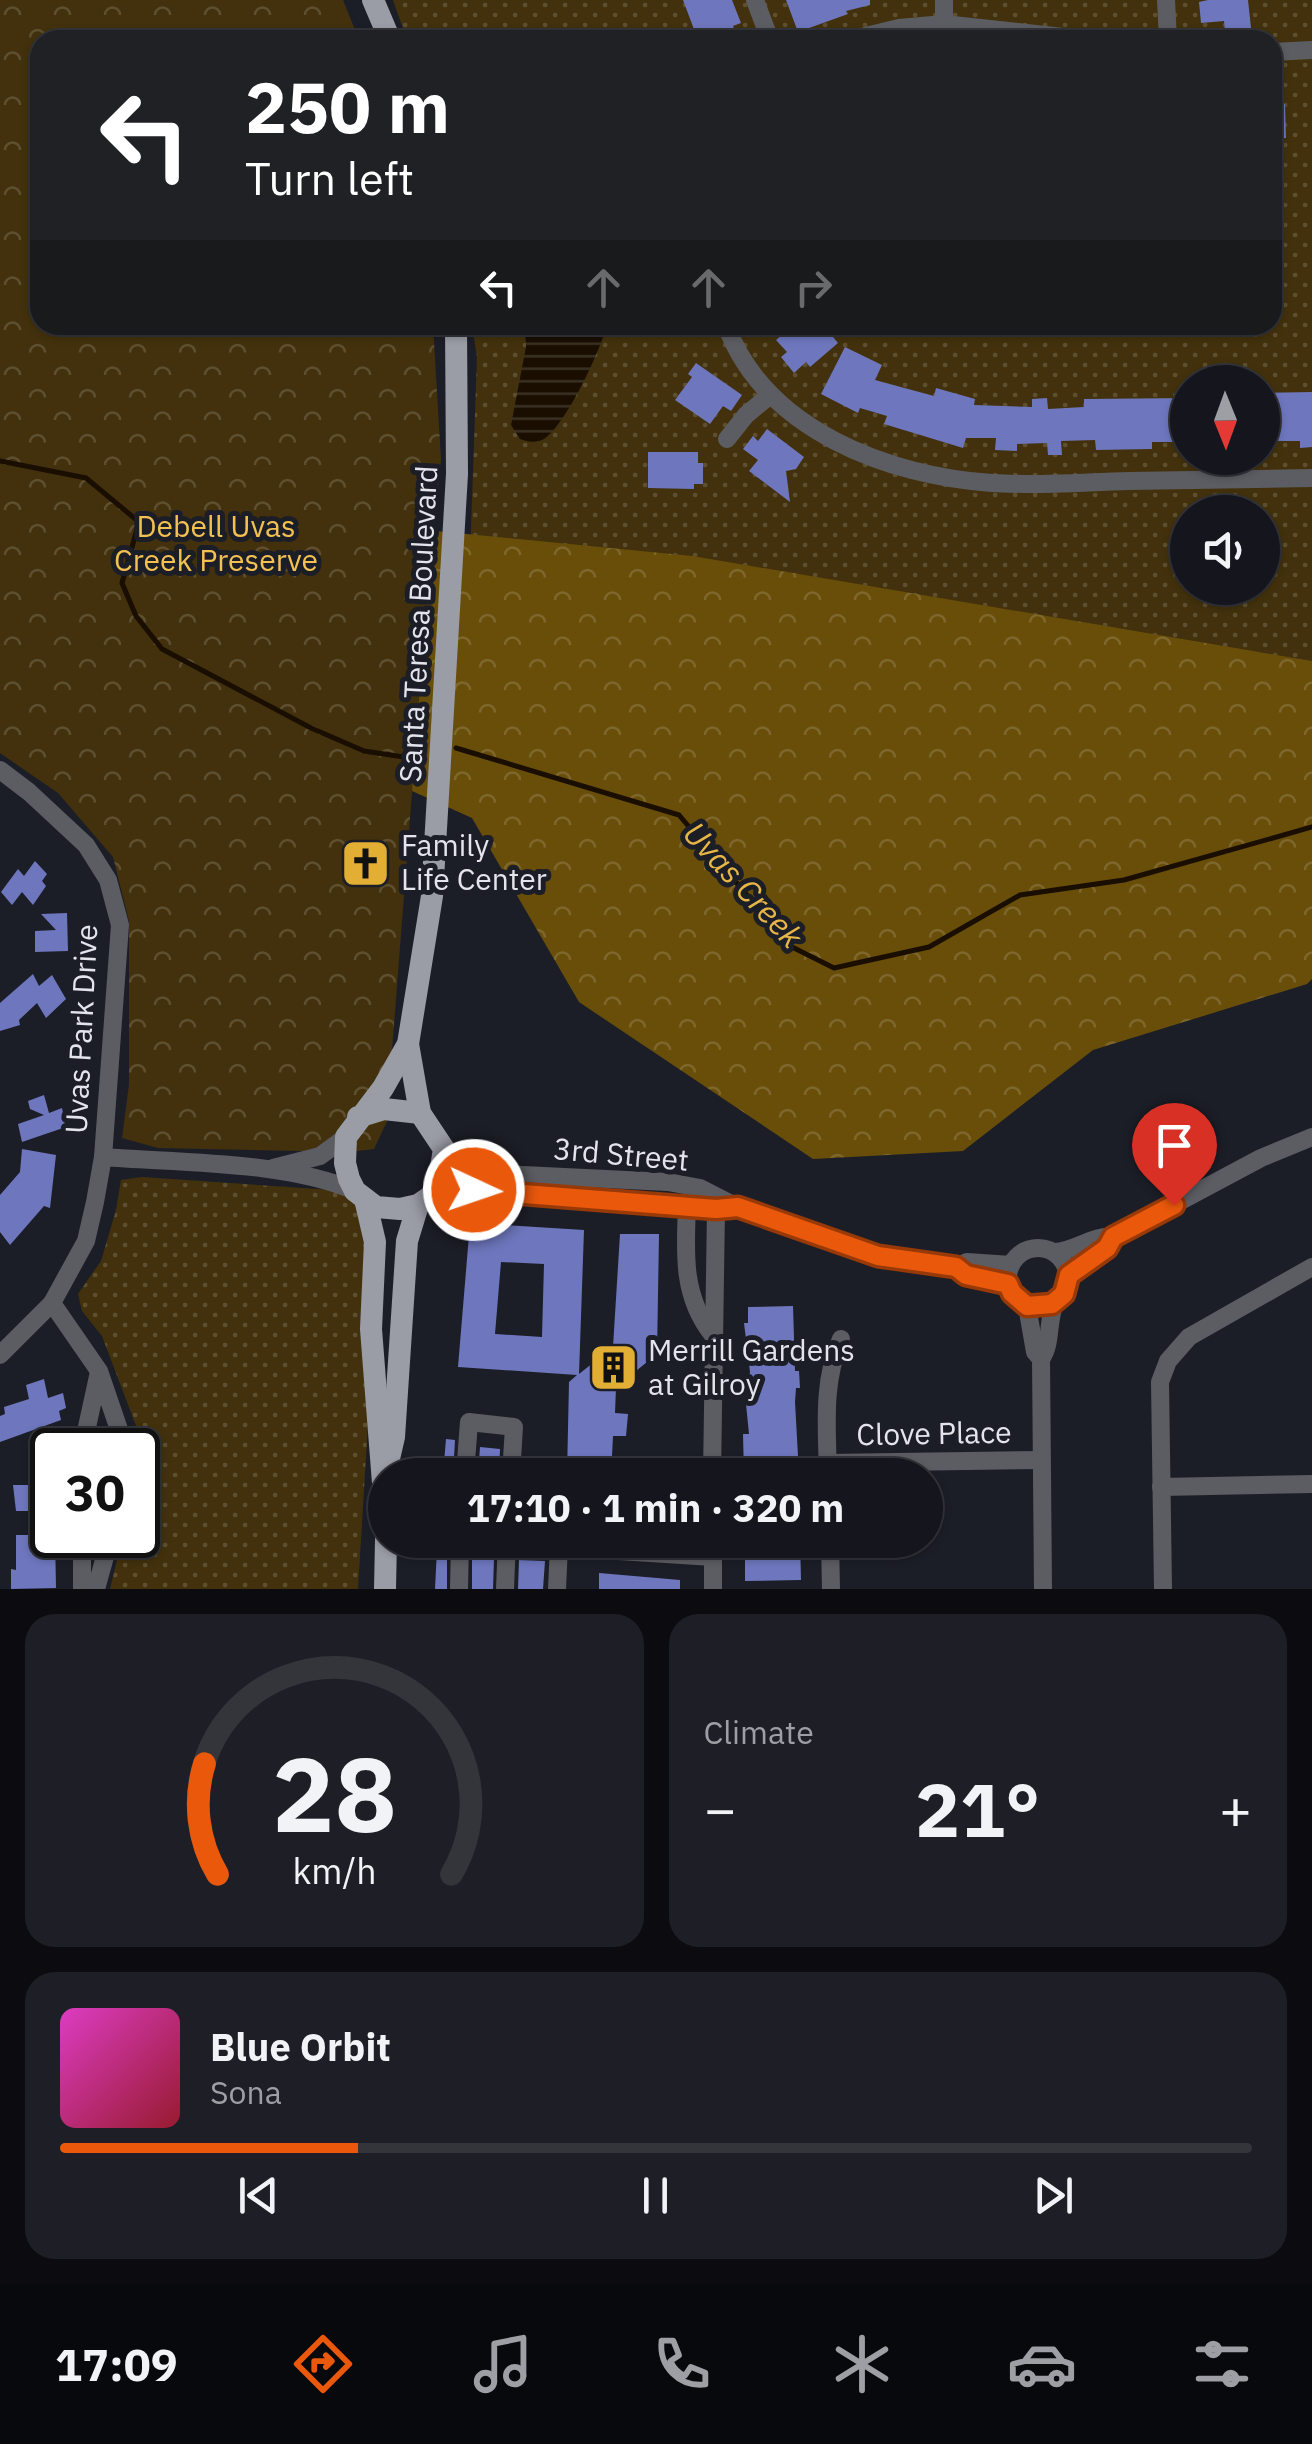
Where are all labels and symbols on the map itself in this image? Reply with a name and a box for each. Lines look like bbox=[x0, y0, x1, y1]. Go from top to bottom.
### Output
north arrow bbox=[1170, 365, 1280, 475]
street label: Santa Teresa Boulevard bbox=[390, 464, 445, 783]
park label: Debell Uvas Creek Preserve bbox=[114, 506, 318, 579]
water label: Uvas Creek bbox=[675, 812, 814, 957]
place label: Family Life Center bbox=[401, 825, 547, 898]
church icon: Family Life Center bbox=[340, 837, 392, 889]
street label: Uvas Park Drive bbox=[56, 923, 105, 1135]
pin bbox=[1132, 1103, 1217, 1206]
street label: 3rd Street bbox=[552, 1128, 690, 1179]
position arrow bbox=[422, 1138, 526, 1242]
place label: Merrill Gardens at Gilroy bbox=[648, 1330, 855, 1403]
building icon: Merrill Gardens at Gilroy bbox=[587, 1342, 639, 1394]
street label: Clove Place bbox=[856, 1412, 1012, 1453]
speed limit sign: 30 bbox=[30, 1428, 160, 1558]

